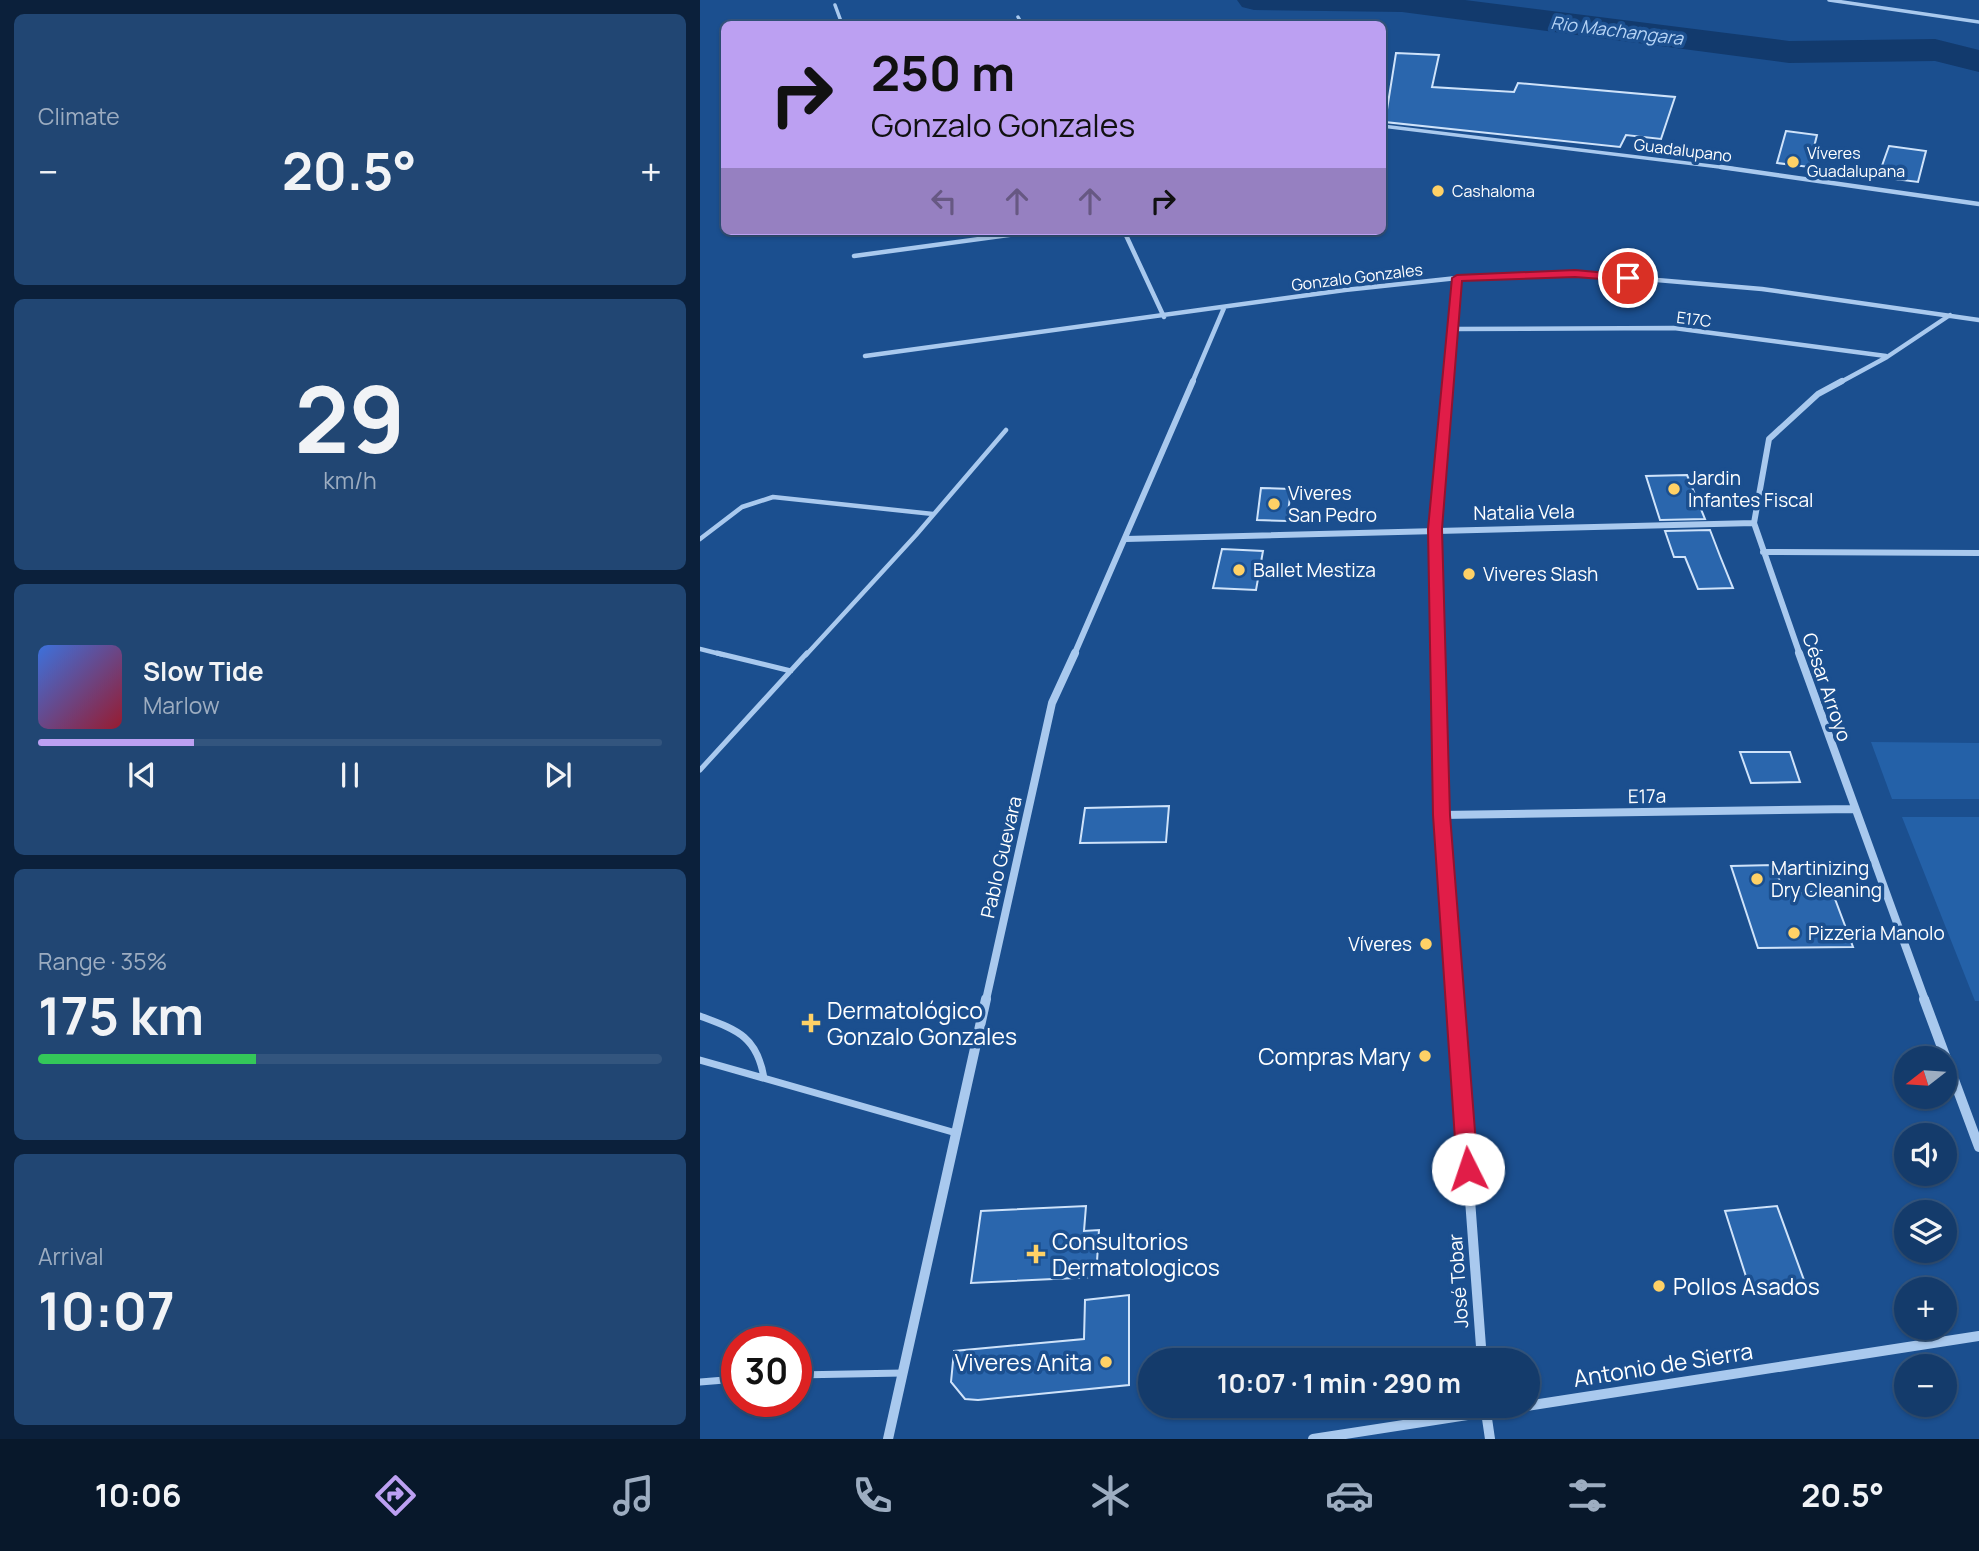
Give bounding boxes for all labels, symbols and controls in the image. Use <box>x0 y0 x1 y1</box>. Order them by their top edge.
water label: Rio Machangara <box>1550 10 1685 50</box>
text: 250 m <box>871 39 1015 106</box>
icon: right <box>756 49 847 140</box>
text: Climate <box>38 100 120 132</box>
text: Gonzalo Gonzales <box>871 103 1135 147</box>
street label: Guadalupano <box>1633 133 1733 167</box>
text: 20.5° <box>282 135 417 206</box>
place label: Víveres Guadalupana <box>1807 142 1905 182</box>
text: − <box>38 145 59 197</box>
text: + <box>640 145 662 197</box>
marker: Víveres Guadalupana <box>1785 154 1801 170</box>
place label: Cashaloma <box>1452 180 1535 202</box>
icon: left <box>925 182 963 220</box>
icon: ahead <box>998 182 1036 220</box>
icon: ahead <box>1071 182 1109 220</box>
icon: right <box>1144 182 1182 220</box>
marker: Cashaloma <box>1430 183 1446 199</box>
pin <box>1598 248 1658 308</box>
street label: Gonzalo Gonzales <box>1290 258 1424 296</box>
icon: arrive <box>1609 259 1647 297</box>
street label: E17C <box>1675 306 1713 332</box>
text: 29 <box>295 356 405 480</box>
text: km/h <box>323 464 377 496</box>
place label: Jardin Infantes Fiscal <box>1688 465 1814 513</box>
place label: Viveres San Pedro <box>1288 480 1377 528</box>
marker: Jardin Infantes Fiscal <box>1666 481 1682 497</box>
marker: Viveres San Pedro <box>1266 496 1282 512</box>
street label: Natalia Vela <box>1473 498 1575 526</box>
place label: Ballet Mestiza <box>1253 557 1376 583</box>
place label: Viveres Slash <box>1483 561 1598 587</box>
marker: Ballet Mestiza <box>1231 562 1247 578</box>
marker: Viveres Slash <box>1461 566 1477 582</box>
street label: César Arroyo <box>1796 629 1858 745</box>
text: Slow Tide <box>143 653 264 689</box>
text: Marlow <box>143 689 220 721</box>
icon: previous <box>123 756 161 794</box>
icon: pause <box>331 756 369 794</box>
icon: next <box>539 756 577 794</box>
street label: E17a <box>1628 783 1666 809</box>
street label: Pablo Guevara <box>974 793 1028 921</box>
place label: Martinizing Dry Cleaning <box>1771 855 1882 903</box>
marker: Martinizing Dry Cleaning <box>1749 871 1765 887</box>
place label: Pizzeria Manolo <box>1808 920 1945 946</box>
marker: Pizzeria Manolo <box>1786 925 1802 941</box>
place label: Víveres <box>1348 931 1412 957</box>
marker: Víveres <box>1418 936 1434 952</box>
text: Range · 35% <box>38 945 167 977</box>
text: 175 km <box>38 980 204 1051</box>
place label: Dermatológico Gonzalo Gonzales <box>827 994 1017 1052</box>
marker: Dermatológico Gonzalo Gonzales <box>801 1013 821 1033</box>
place label: Compras Mary <box>1258 1040 1411 1072</box>
north arrow <box>1894 1046 1956 1110</box>
map controls <box>1894 1046 1957 1417</box>
marker: Compras Mary <box>1417 1048 1433 1064</box>
button: sound <box>1894 1123 1957 1186</box>
position arrow <box>1431 1132 1505 1206</box>
button: layers <box>1894 1200 1957 1263</box>
place label: Consultorios Dermatologicos <box>1052 1225 1220 1283</box>
street label: José Tobar <box>1442 1233 1474 1329</box>
text: Arrival <box>38 1240 104 1272</box>
marker: Consultorios Dermatologicos <box>1026 1244 1046 1264</box>
place label: Pollos Asados <box>1673 1270 1820 1302</box>
text: 10:07 <box>38 1275 175 1346</box>
button: + <box>1894 1277 1957 1340</box>
marker: Pollos Asados <box>1651 1278 1667 1294</box>
speed limit sign: 30 <box>721 1326 812 1417</box>
street label: Antonio de Sierra <box>1571 1334 1755 1394</box>
place label: Viveres Anita <box>955 1346 1092 1378</box>
marker: Viveres Anita <box>1098 1354 1114 1370</box>
button: − <box>1894 1354 1957 1417</box>
text: 10:07 · 1 min · 290 m <box>1217 1365 1461 1401</box>
icon: directions <box>371 1471 420 1520</box>
icon: music <box>609 1471 658 1520</box>
icon: phone <box>848 1471 897 1520</box>
icon: climate <box>1086 1471 1135 1520</box>
icon: car <box>1325 1471 1374 1520</box>
icon: filters <box>1563 1471 1612 1520</box>
text: 10:06 <box>95 1473 182 1517</box>
text: 20.5° <box>1801 1473 1884 1517</box>

